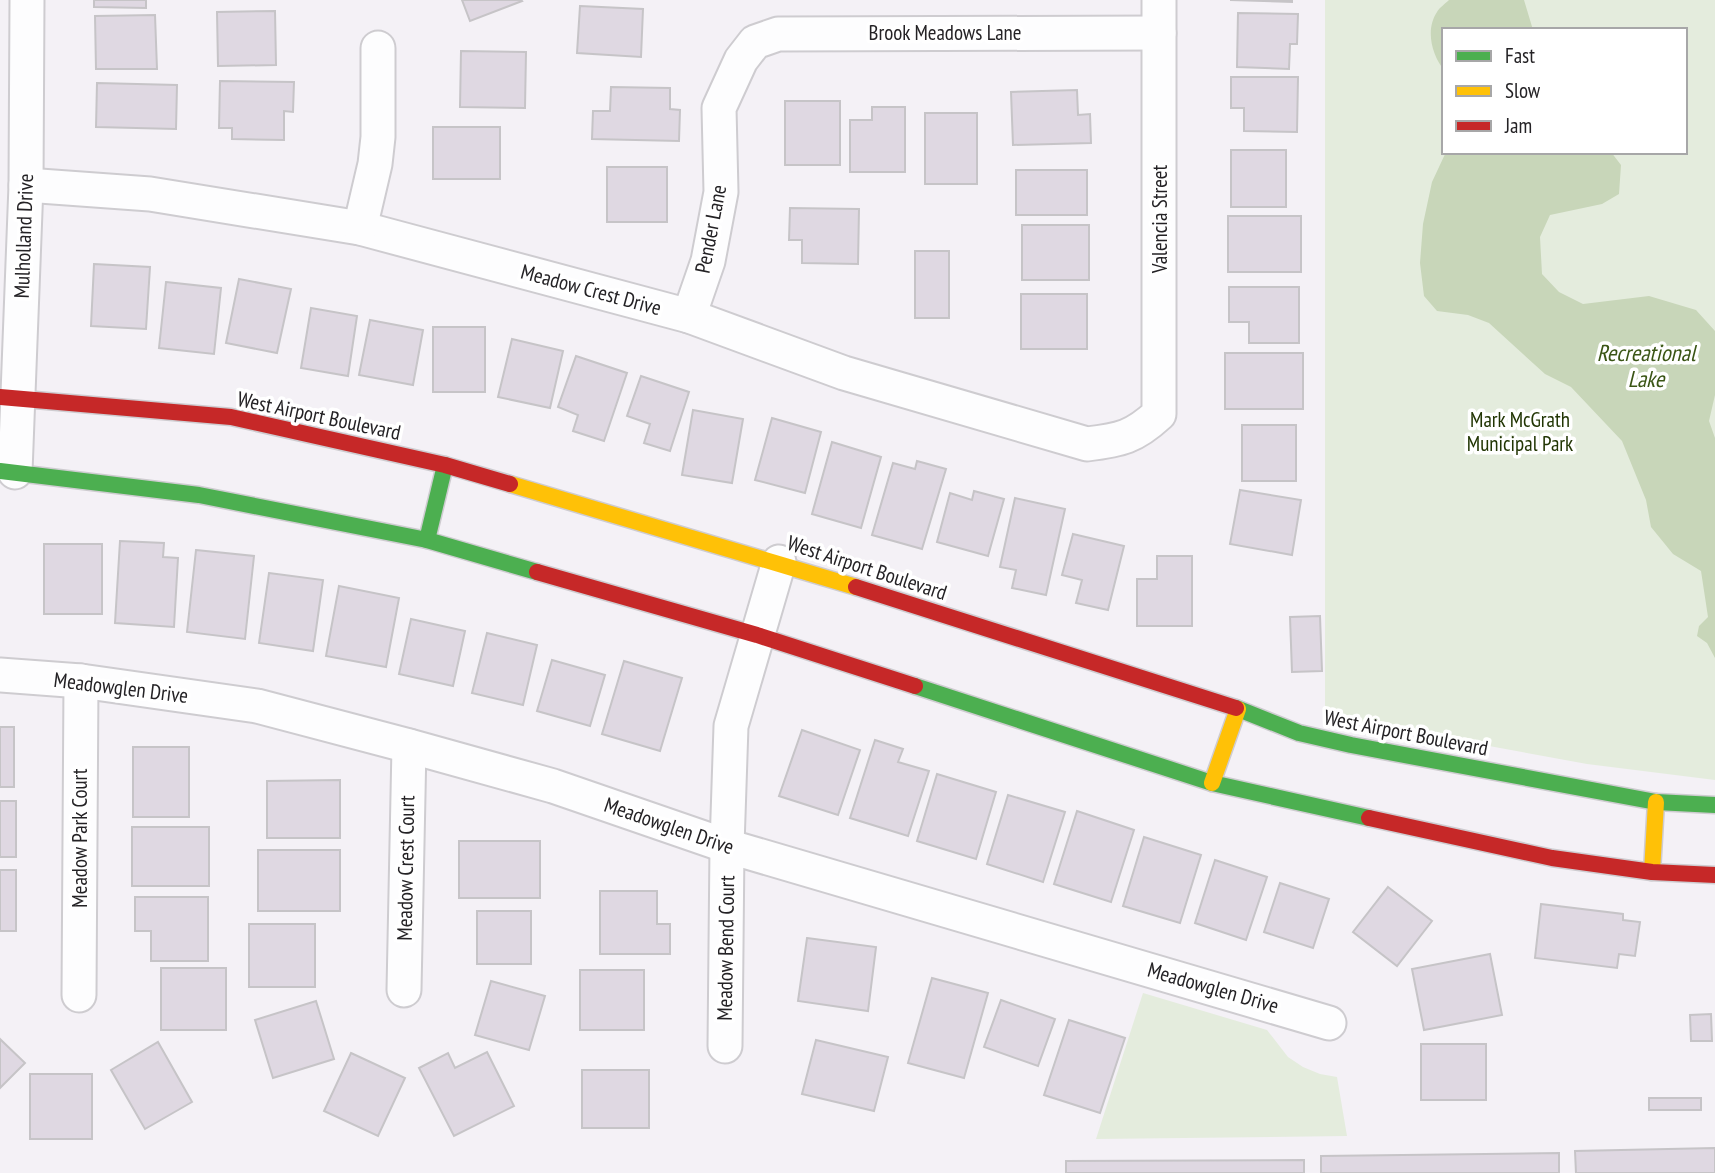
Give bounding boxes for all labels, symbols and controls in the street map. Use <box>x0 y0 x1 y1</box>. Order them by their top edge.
street label: Brook Meadows Lane <box>869 19 1021 46</box>
legend <box>1442 28 1687 154</box>
text: Fast <box>1505 42 1535 69</box>
text: Slow <box>1505 77 1541 104</box>
text: Jam <box>1504 112 1532 139</box>
street label: Valencia Street <box>1146 165 1173 274</box>
street label: Mulholland Drive <box>8 173 39 299</box>
street label: Pender Lane <box>689 182 732 275</box>
street label: Meadow Crest Drive <box>518 258 664 321</box>
water label: Recreational Lake <box>1597 338 1698 393</box>
street label: West Airport Boulevard <box>235 385 403 446</box>
park label: Mark McGrath Municipal Park <box>1467 406 1573 457</box>
street label: West Airport Boulevard <box>784 529 950 606</box>
street label: Meadowglen Drive <box>52 666 190 709</box>
street label: West Airport Boulevard <box>1322 703 1490 762</box>
street label: Meadow Park Court <box>66 768 93 908</box>
street label: Meadowglen Drive <box>601 791 737 860</box>
street label: Meadow Crest Court <box>391 795 420 941</box>
street label: Meadow Bend Court <box>711 875 740 1021</box>
street label: Meadowglen Drive <box>1144 956 1282 1019</box>

